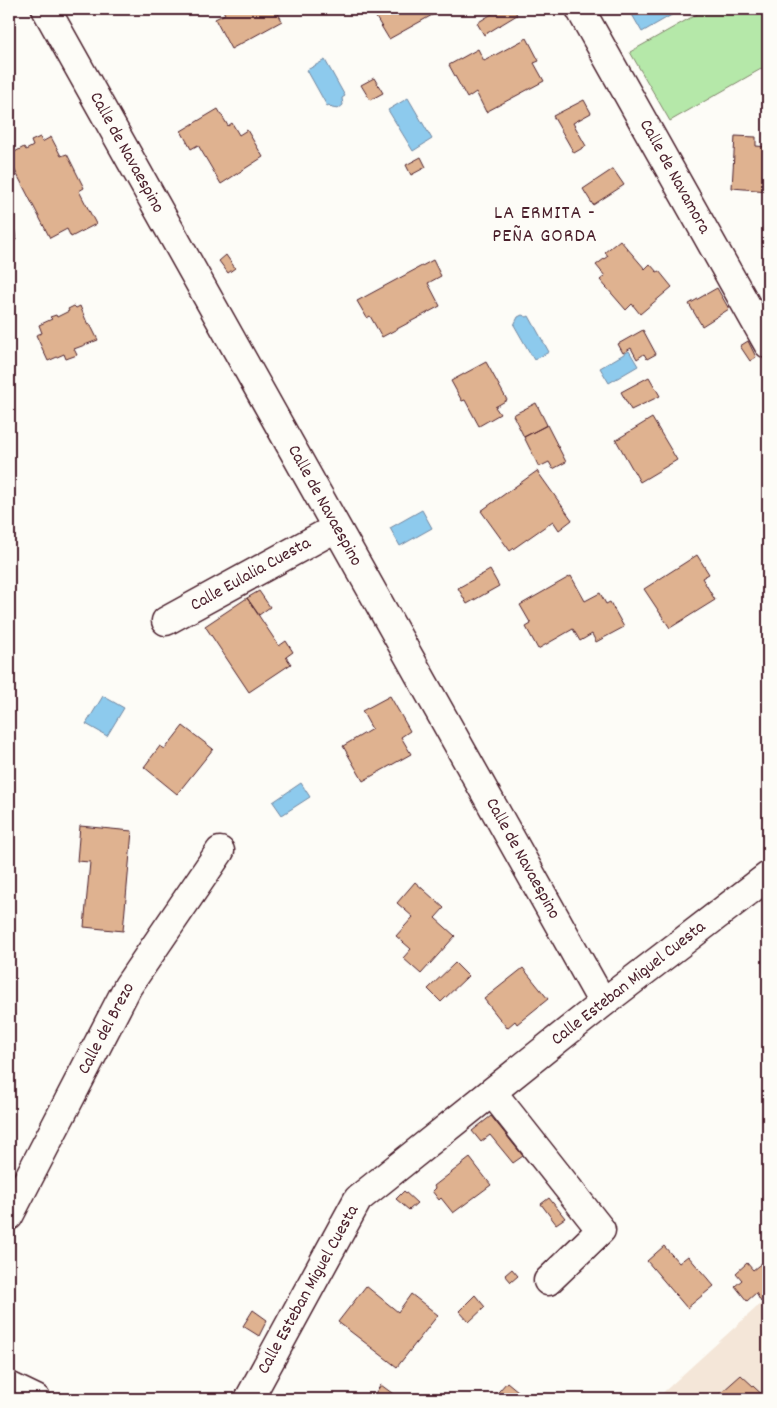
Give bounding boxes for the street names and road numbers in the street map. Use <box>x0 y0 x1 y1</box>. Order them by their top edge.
street label: Calle de Navaespino <box>82 88 170 218</box>
street label: Calle de Navamora <box>632 115 716 239</box>
street label: Calle de Navaespino <box>280 441 368 571</box>
street label: Calle Eulalia Cuesta <box>186 531 316 618</box>
street label: Calle de Navaespino <box>478 794 566 924</box>
street label: Calle Esteban Miguel Cuesta <box>546 915 712 1052</box>
street label: Calle del Brezo <box>72 979 142 1079</box>
street label: Calle Esteban Miguel Cuesta <box>252 1200 366 1379</box>

